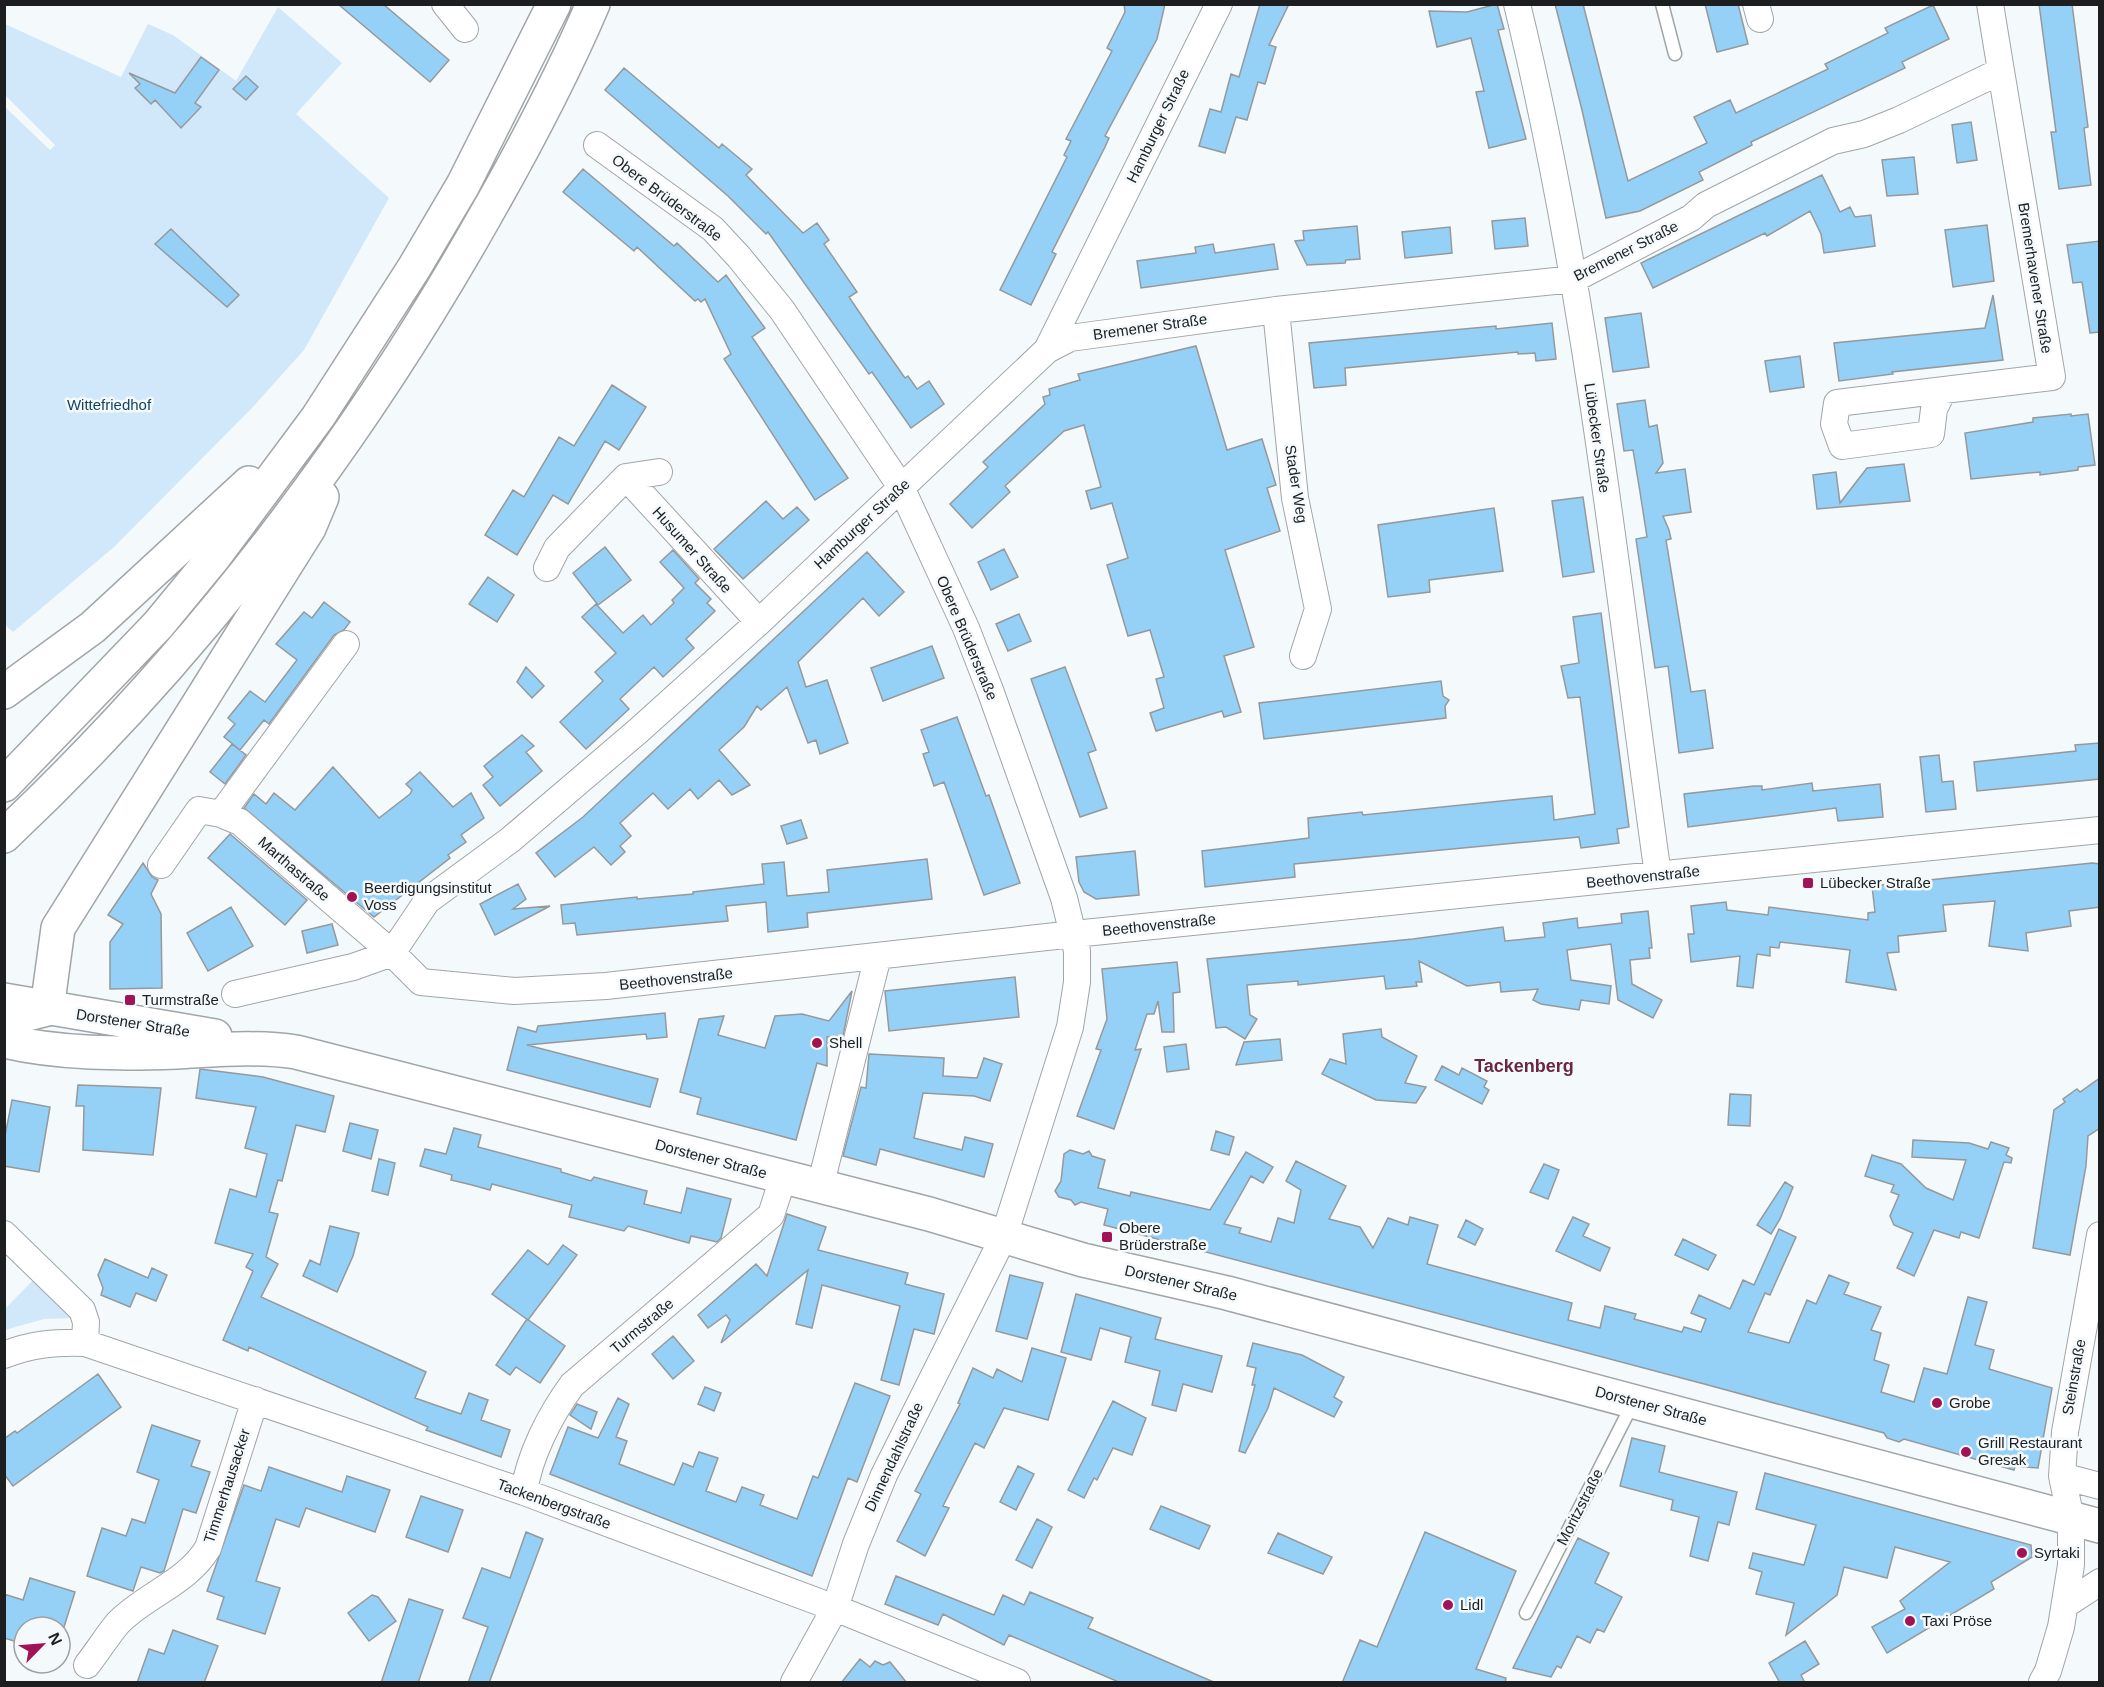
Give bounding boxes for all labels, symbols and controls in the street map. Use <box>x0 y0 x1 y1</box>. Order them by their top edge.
street label: Hamburger Straße <box>1123 66 1192 185</box>
street label: Obere Brüderstraße <box>609 151 726 245</box>
street label: Bremerhavener Straße <box>2015 201 2056 355</box>
street label: Bremener Straße <box>1571 217 1681 284</box>
street label: Bremener Straße <box>1092 310 1208 343</box>
street label: Lübecker Straße <box>1581 382 1614 494</box>
park label: Wittefriedhof <box>67 396 152 413</box>
street label: Stader Weg <box>1282 444 1311 524</box>
street label: Hamburger Straße <box>810 475 913 572</box>
street label: Husumer Straße <box>649 503 736 596</box>
street label: Obere Brüderstraße <box>934 573 1001 703</box>
street label: Marthastraße <box>255 833 334 904</box>
street label: Beethovenstraße <box>1585 862 1701 891</box>
place label: Lübecker Straße <box>1820 874 1931 891</box>
marker: Lübecker Straße <box>1801 876 1815 890</box>
place label: Beerdigungsinstitut Voss <box>364 879 492 913</box>
marker: Beerdigungsinstitut Voss <box>345 890 359 904</box>
street label: Beethovenstraße <box>1101 910 1217 939</box>
street label: Beethovenstraße <box>618 964 734 993</box>
place label: Turmstraße <box>142 991 219 1008</box>
marker: Turmstraße <box>123 993 137 1007</box>
street label: Dorstener Straße <box>75 1005 191 1040</box>
place label: Shell <box>829 1034 862 1051</box>
marker: Shell <box>810 1036 824 1050</box>
district label: Tackenberg <box>1474 1056 1574 1076</box>
street label: Dorstener Straße <box>653 1135 769 1182</box>
place label: Obere Brüderstraße <box>1119 1219 1207 1253</box>
marker: Obere Brüderstraße <box>1100 1230 1114 1244</box>
street label: Dorstener Straße <box>1123 1261 1239 1304</box>
street label: Turmstraße <box>607 1294 677 1357</box>
street label: Steinstraße <box>2058 1338 2089 1416</box>
street label: Dorstener Straße <box>1593 1382 1709 1429</box>
place label: Grobe <box>1949 1394 1991 1411</box>
marker: Grobe <box>1930 1396 1944 1410</box>
street label: Dinnendahlstraße <box>861 1400 926 1514</box>
street label: Timmerhausacker <box>200 1426 253 1545</box>
place label: Grill Restaurant Gresak <box>1978 1434 2083 1468</box>
marker: Grill Restaurant Gresak <box>1959 1445 1973 1459</box>
street label: Moritzstraße <box>1553 1466 1606 1548</box>
street label: Tackenbergstraße <box>495 1475 613 1532</box>
place label: Syrtaki <box>2034 1544 2080 1561</box>
marker: Syrtaki <box>2015 1546 2029 1560</box>
place label: Lidl <box>1460 1596 1483 1613</box>
marker: Lidl <box>1441 1598 1455 1612</box>
place label: Taxi Pröse <box>1922 1612 1992 1629</box>
marker: Taxi Pröse <box>1903 1614 1917 1628</box>
north arrow <box>12 1615 72 1675</box>
text: N <box>45 1630 65 1648</box>

